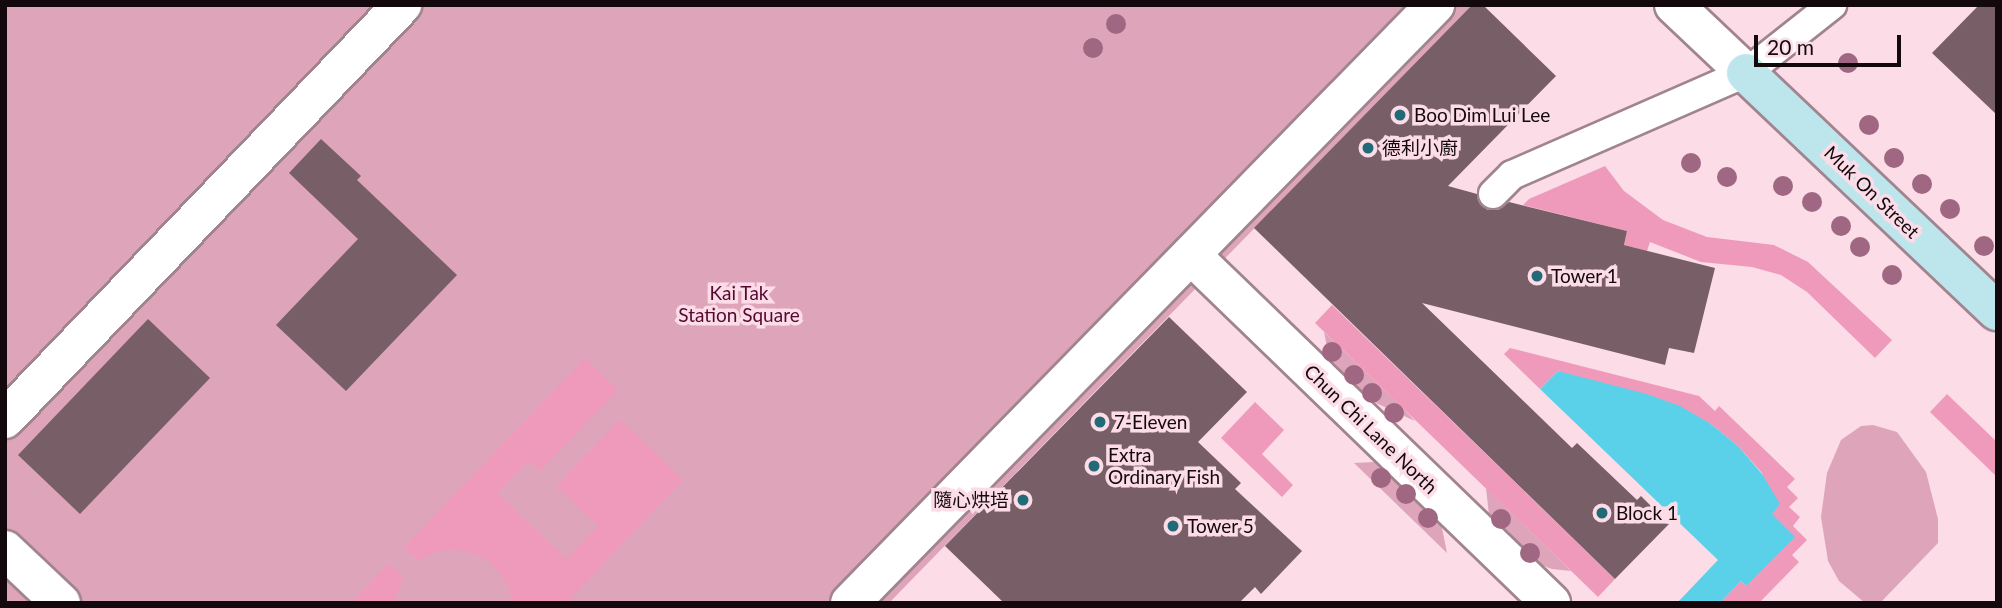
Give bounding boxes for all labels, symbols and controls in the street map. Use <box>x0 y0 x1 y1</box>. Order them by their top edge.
scale bar <box>1757 21 1904 65</box>
text: 20 m <box>1767 34 1814 59</box>
place label: Boo Dim Lui Lee <box>1414 104 1550 126</box>
marker: Boo Dim Lui Lee <box>1392 107 1408 123</box>
place label: 德利小廚 <box>1382 137 1458 159</box>
marker: 德利小廚 <box>1360 140 1376 156</box>
street label: Muk On Street <box>1820 141 1924 243</box>
place label: Tower 1 <box>1551 265 1618 287</box>
marker: Tower 1 <box>1529 268 1545 284</box>
park label: Kai Tak Station Square <box>678 282 800 326</box>
street label: Chun Chi Lane North <box>1300 360 1442 498</box>
place label: 7-Eleven <box>1114 411 1187 433</box>
marker: 7-Eleven <box>1092 414 1108 430</box>
place label: Extra Ordinary Fish <box>1108 444 1220 488</box>
marker: Extra Ordinary Fish <box>1086 458 1102 474</box>
place label: 隨心烘培 <box>933 489 1009 511</box>
marker: 隨心烘培 <box>1015 492 1031 508</box>
place label: Block 1 <box>1616 502 1678 524</box>
marker: Block 1 <box>1594 505 1610 521</box>
place label: Tower 5 <box>1187 515 1254 537</box>
marker: Tower 5 <box>1165 518 1181 534</box>

